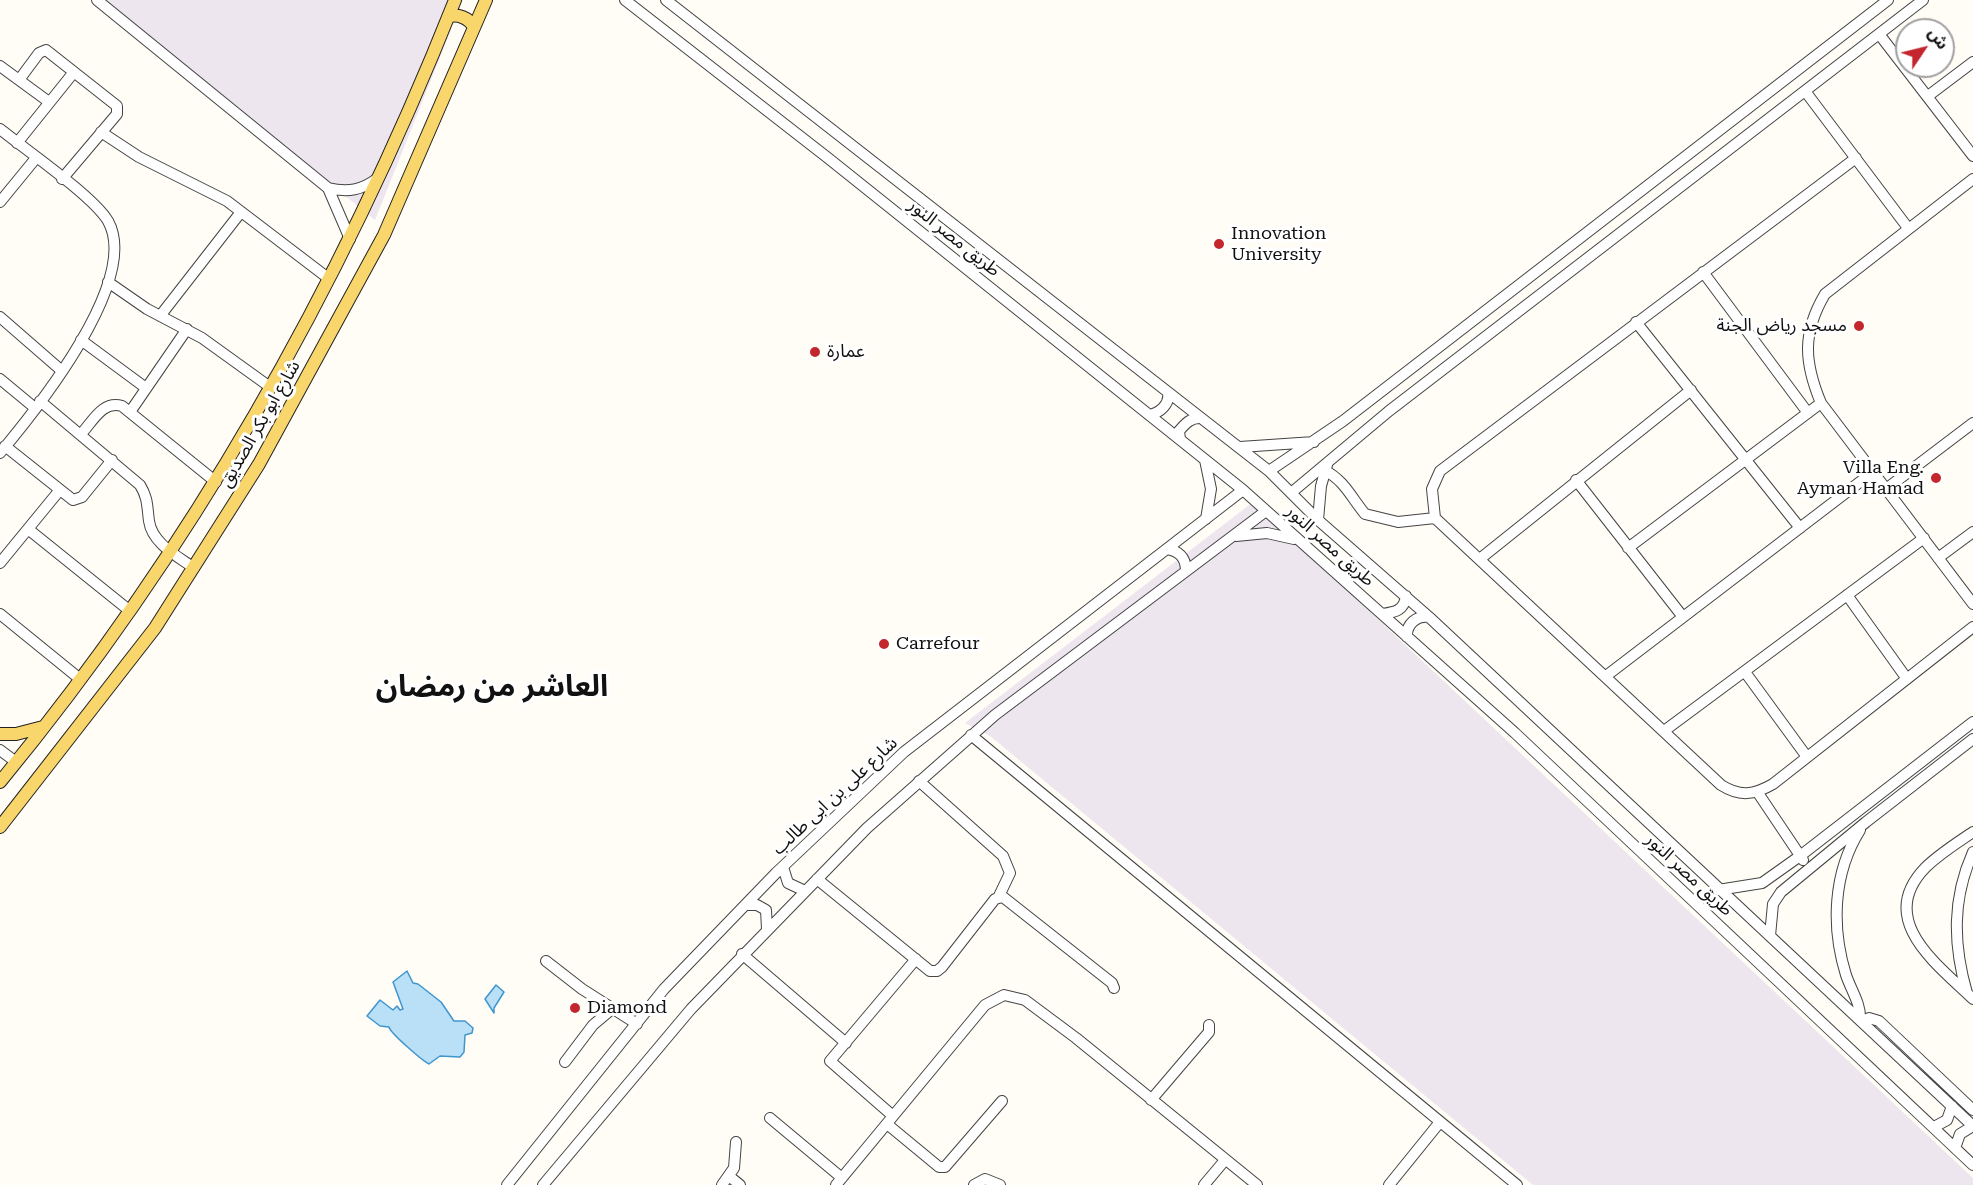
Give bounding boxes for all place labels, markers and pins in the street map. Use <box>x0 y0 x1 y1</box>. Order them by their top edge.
place label: Innovation University <box>1231 223 1326 266</box>
marker: Innovation University <box>1212 237 1226 251</box>
place label: مسجد رياض الجنة <box>1717 315 1847 337</box>
marker: مسجد رياض الجنة <box>1852 319 1866 333</box>
place label: عمارة <box>827 341 865 363</box>
marker: عمارة <box>808 345 822 359</box>
place label: Villa Eng. Ayman Hamad <box>1797 457 1924 500</box>
marker: Villa Eng. Ayman Hamad <box>1929 471 1943 485</box>
place label: Carrefour <box>896 633 980 655</box>
marker: Carrefour <box>877 637 891 651</box>
place label: Diamond <box>587 997 667 1019</box>
marker: Diamond <box>568 1001 582 1015</box>

